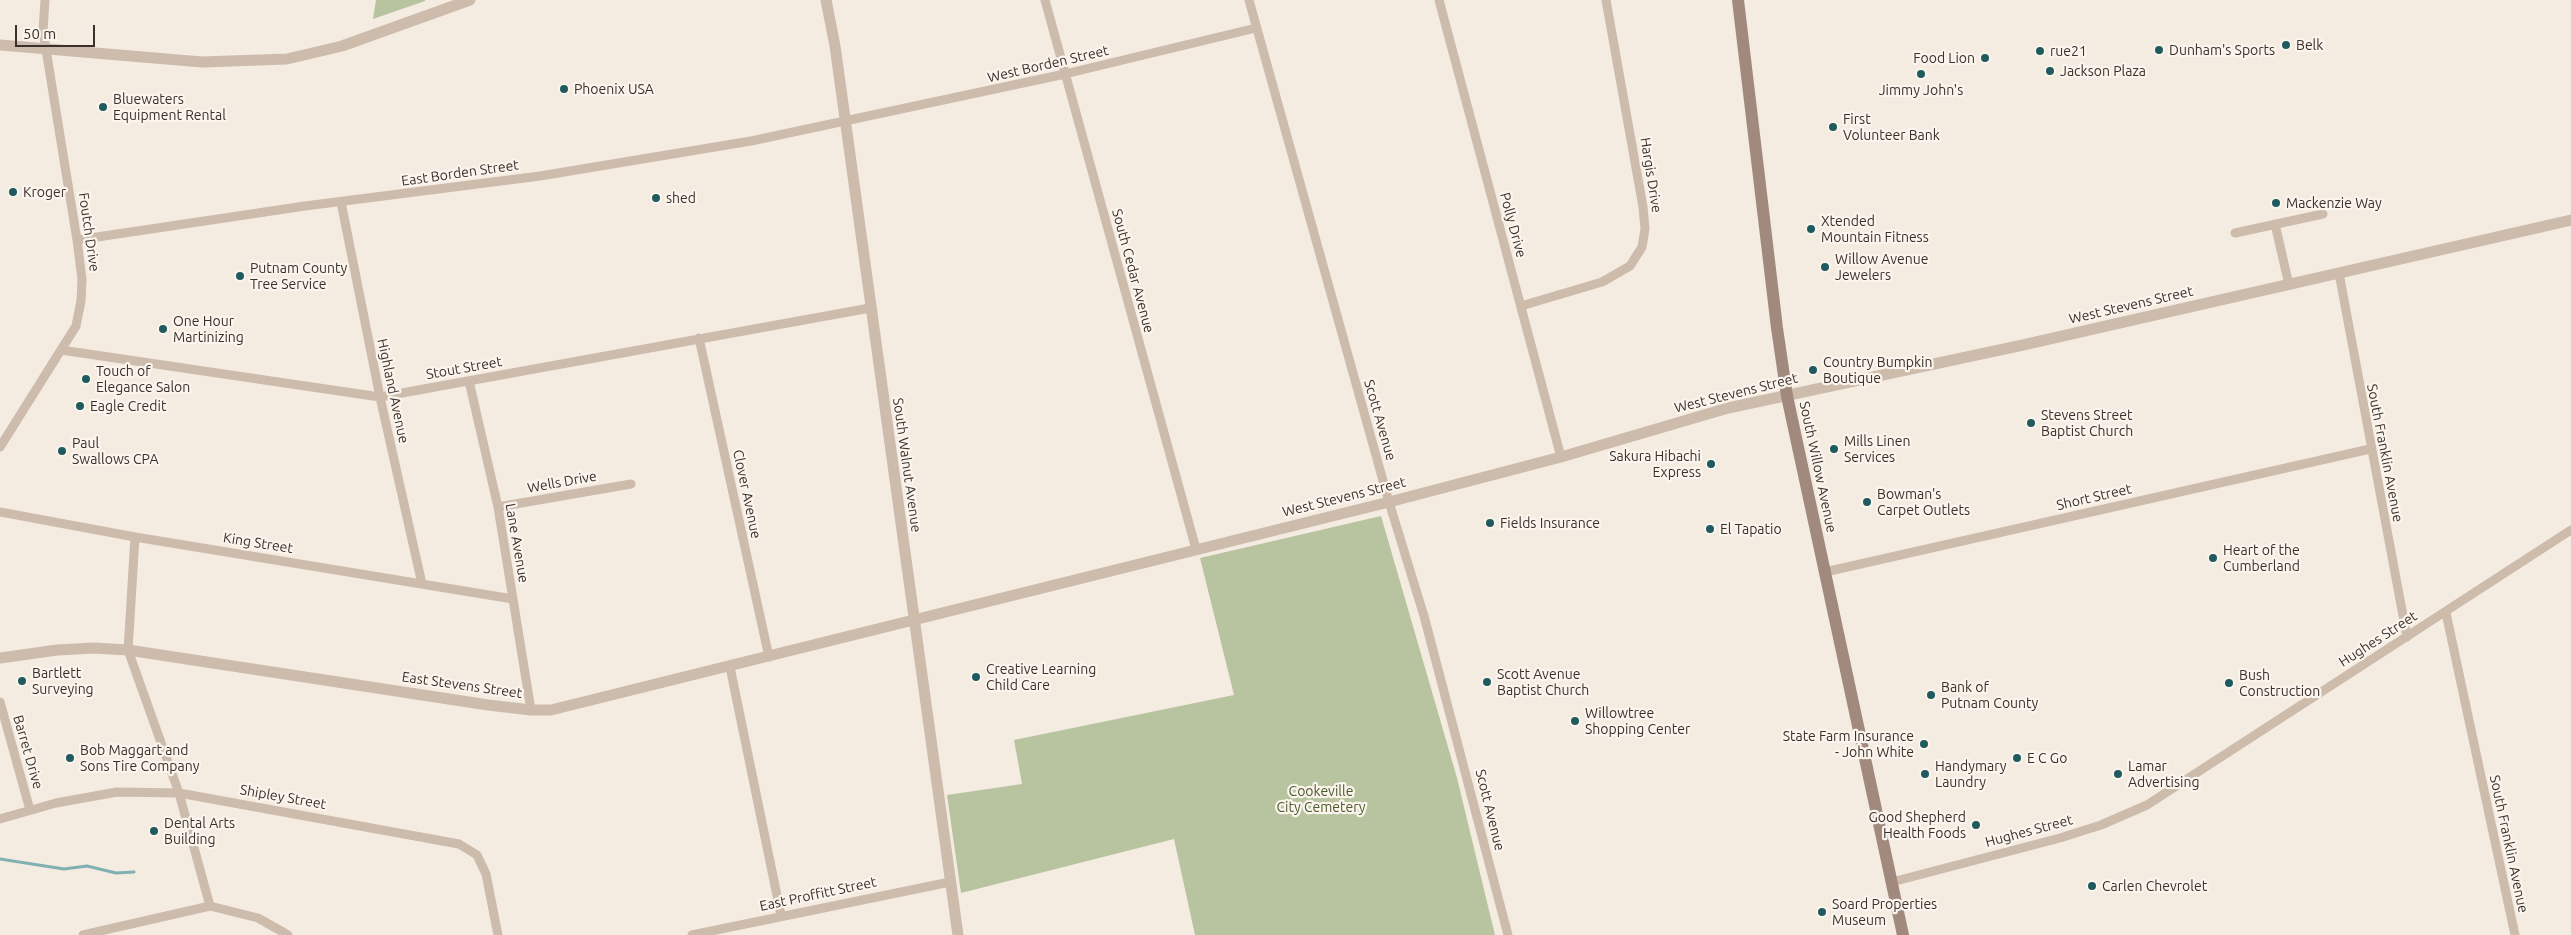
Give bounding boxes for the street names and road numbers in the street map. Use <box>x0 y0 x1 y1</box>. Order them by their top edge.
street label: West Borden Street <box>986 42 1110 86</box>
street label: Hargis Drive <box>1637 136 1665 214</box>
street label: East Borden Street <box>400 156 520 190</box>
street label: Foutch Drive <box>75 191 103 273</box>
street label: Polly Drive <box>1496 191 1530 259</box>
street label: South Cedar Avenue <box>1108 207 1158 335</box>
street label: West Stevens Street <box>2067 283 2195 327</box>
street label: Highland Avenue <box>374 337 412 445</box>
street label: Stout Street <box>425 353 503 383</box>
street label: West Stevens Street <box>1673 370 1799 416</box>
street label: Scott Avenue <box>1360 378 1400 462</box>
street label: South Franklin Avenue <box>2363 383 2407 523</box>
street label: South Walnut Avenue <box>889 397 925 533</box>
street label: South Willow Avenue <box>1796 400 1840 534</box>
street label: Clover Avenue <box>729 448 765 540</box>
street label: Wells Drive <box>526 468 598 496</box>
street label: West Stevens Street <box>1281 474 1407 520</box>
street label: Short Street <box>2055 480 2133 514</box>
street label: Lane Avenue <box>502 502 532 584</box>
street label: King Street <box>222 529 294 557</box>
street label: Hughes Street <box>2336 607 2420 671</box>
street label: East Stevens Street <box>401 668 523 702</box>
street label: Barret Drive <box>9 713 47 791</box>
street label: Scott Avenue <box>1472 768 1508 852</box>
street label: South Franklin Avenue <box>2486 774 2532 914</box>
street label: Shipley Street <box>239 781 327 813</box>
street label: Hughes Street <box>1983 811 2075 851</box>
street label: East Proffitt Street <box>758 873 878 915</box>

